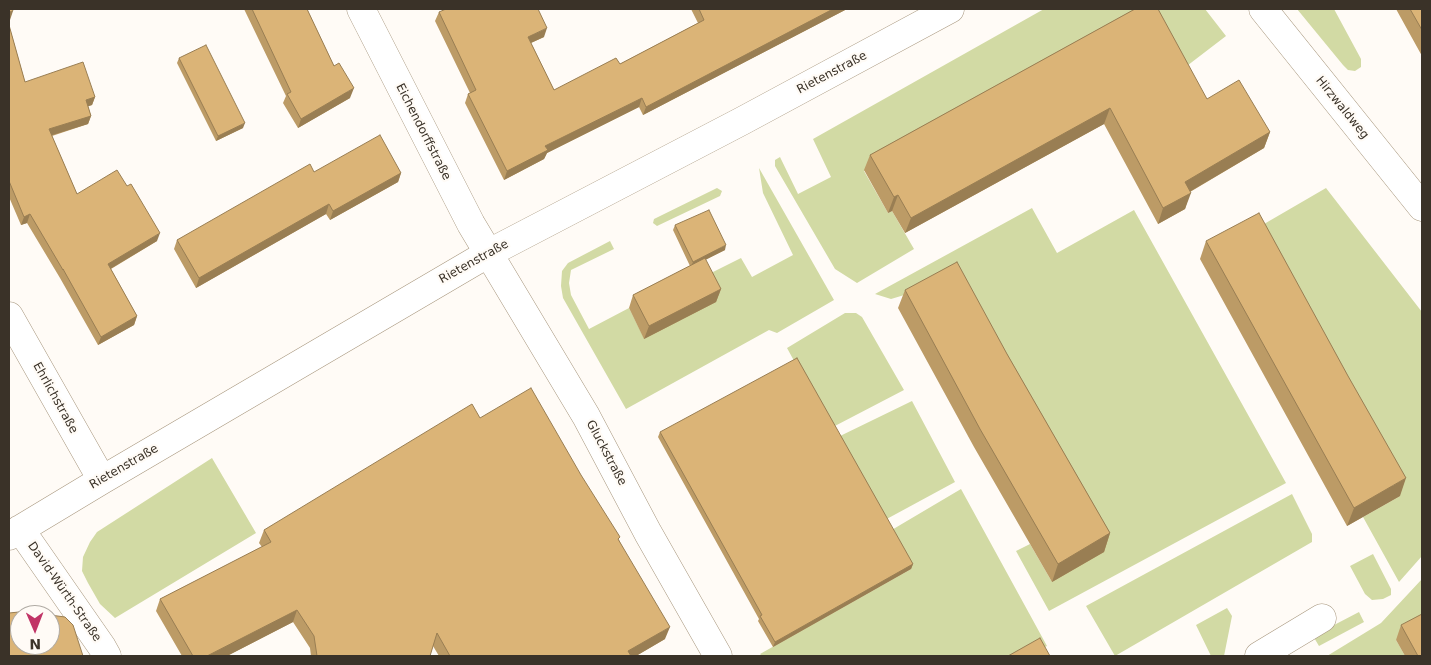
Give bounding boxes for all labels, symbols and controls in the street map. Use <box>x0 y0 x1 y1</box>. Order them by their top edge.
street label: Rietenstraße <box>795 49 869 97</box>
street label: Hirzwaldweg <box>1312 74 1372 142</box>
street label: Eichendorffstraße <box>392 81 454 183</box>
street label: Rietenstraße <box>437 237 511 287</box>
street label: Ehrlichstraße <box>30 360 80 436</box>
street label: Gluckstraße <box>583 418 629 488</box>
street label: Rietenstraße <box>87 442 161 492</box>
street label: David-Würth-Straße <box>24 539 104 645</box>
north arrow <box>10 605 60 655</box>
text: N <box>29 636 41 652</box>

